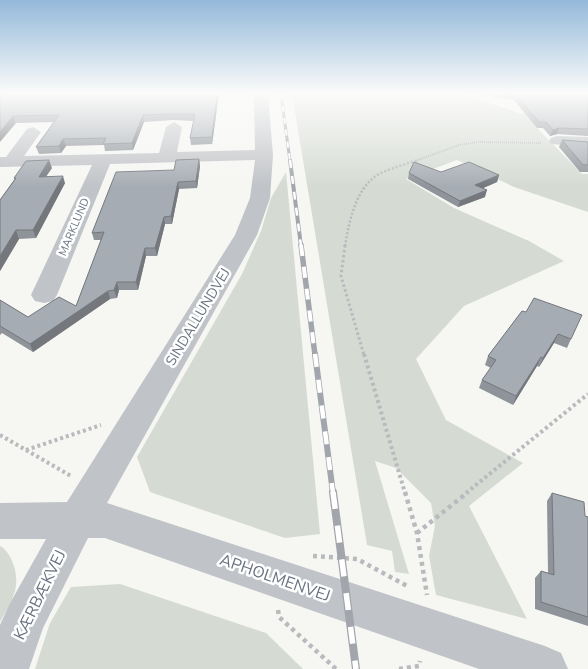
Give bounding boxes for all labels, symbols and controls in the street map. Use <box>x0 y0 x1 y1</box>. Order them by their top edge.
street label: MARKLUND <box>55 196 93 258</box>
street label: SINDALLUNDVEJ <box>161 265 235 369</box>
street label: KÆRBÆKVEJ <box>9 546 71 644</box>
street label: APHOLMENVEJ <box>217 549 333 607</box>

